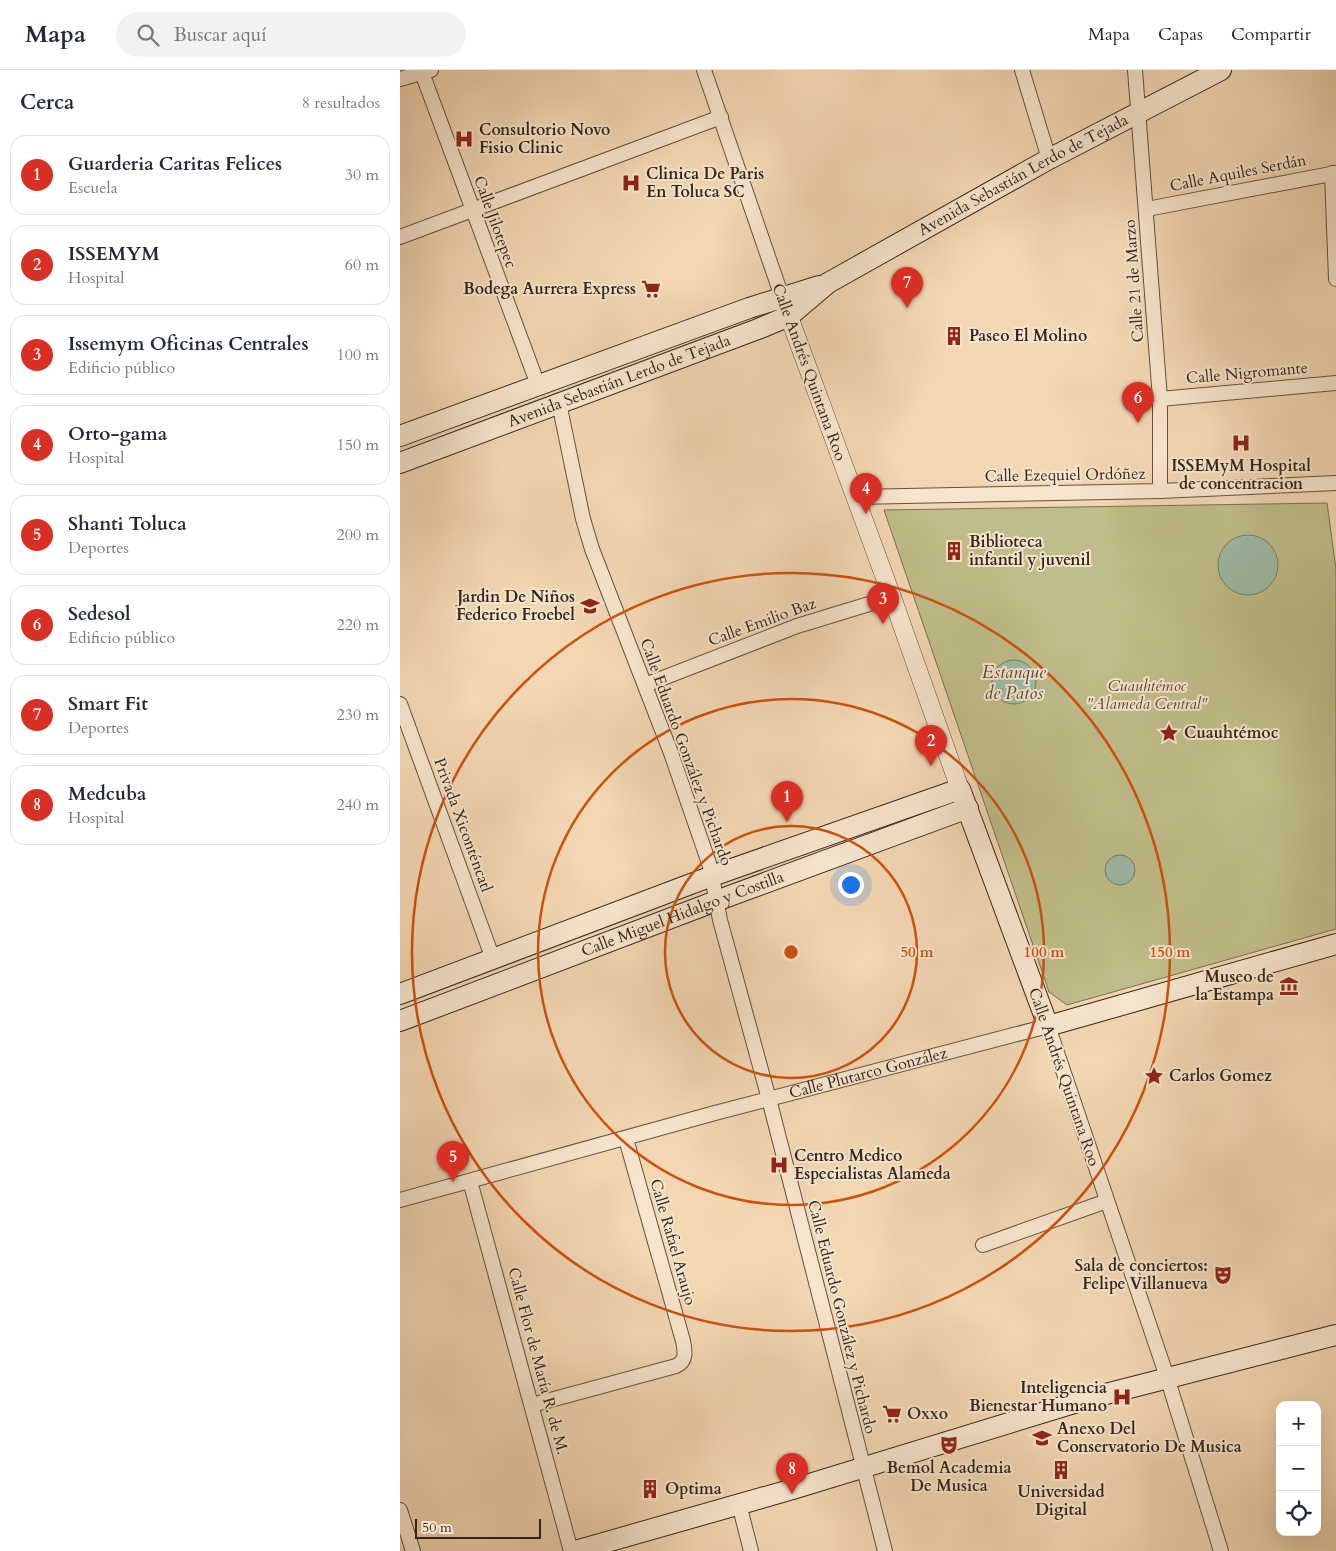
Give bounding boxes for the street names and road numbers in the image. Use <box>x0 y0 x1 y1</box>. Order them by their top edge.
street label: Avenida Sebastián Lerdo de Tejada <box>914 109 1132 241</box>
street label: Calle Aquiles Serdán <box>1168 149 1308 197</box>
street label: Calle Jilotepec <box>468 173 522 271</box>
street label: Calle 21 de Marzo <box>1119 218 1149 343</box>
street label: Calle Andrés Quintana Roo <box>767 280 852 464</box>
street label: Avenida Sebastián Lerdo de Tejada <box>505 329 734 433</box>
street label: Calle Nigromante <box>1185 357 1309 389</box>
street label: Calle Ezequiel Ordóñez <box>984 463 1146 487</box>
street label: Calle Emilio Baz <box>705 592 819 652</box>
street label: Calle Eduardo González y Pichardo <box>635 635 738 869</box>
street label: Privada Xiconténcatl <box>428 755 498 895</box>
street label: Calle Miguel Hidalgo y Costilla <box>578 866 787 962</box>
street label: Calle Andrés Quintana Roo <box>1023 985 1105 1170</box>
street label: Calle Plutarco González <box>787 1042 949 1104</box>
street label: Calle Rafael Araujo <box>644 1176 702 1308</box>
street label: Calle Eduardo González y Pichardo <box>802 1198 882 1437</box>
street label: Calle Flor de María R. de M. <box>502 1265 574 1457</box>

